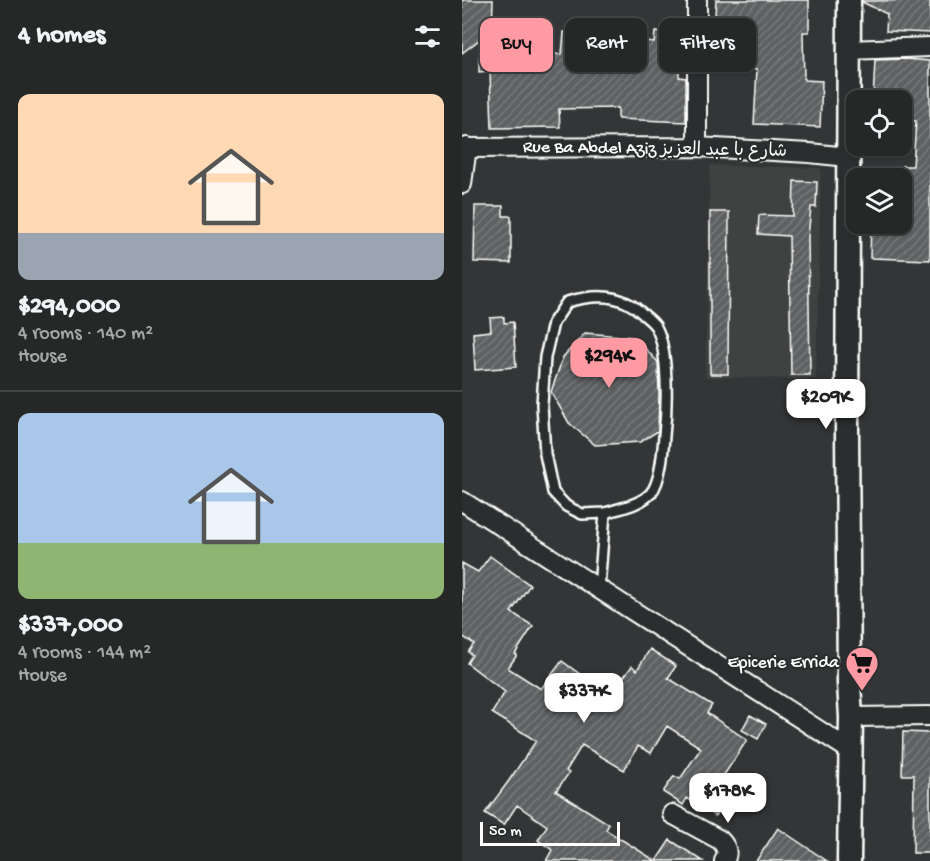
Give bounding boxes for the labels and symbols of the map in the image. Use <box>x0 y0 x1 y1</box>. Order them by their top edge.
street label: Rue Ba Abdel Aziz شارع با عبد العزيز <box>523 137 787 163</box>
pin: $294K <box>567 338 651 389</box>
pin: $209K <box>784 379 868 430</box>
supermarket icon: Epicerie Errida <box>844 645 880 692</box>
place label: Epicerie Errida <box>727 653 840 674</box>
pin: $337K <box>542 673 626 724</box>
pin: $178K <box>686 773 770 824</box>
scale bar <box>480 819 620 846</box>

